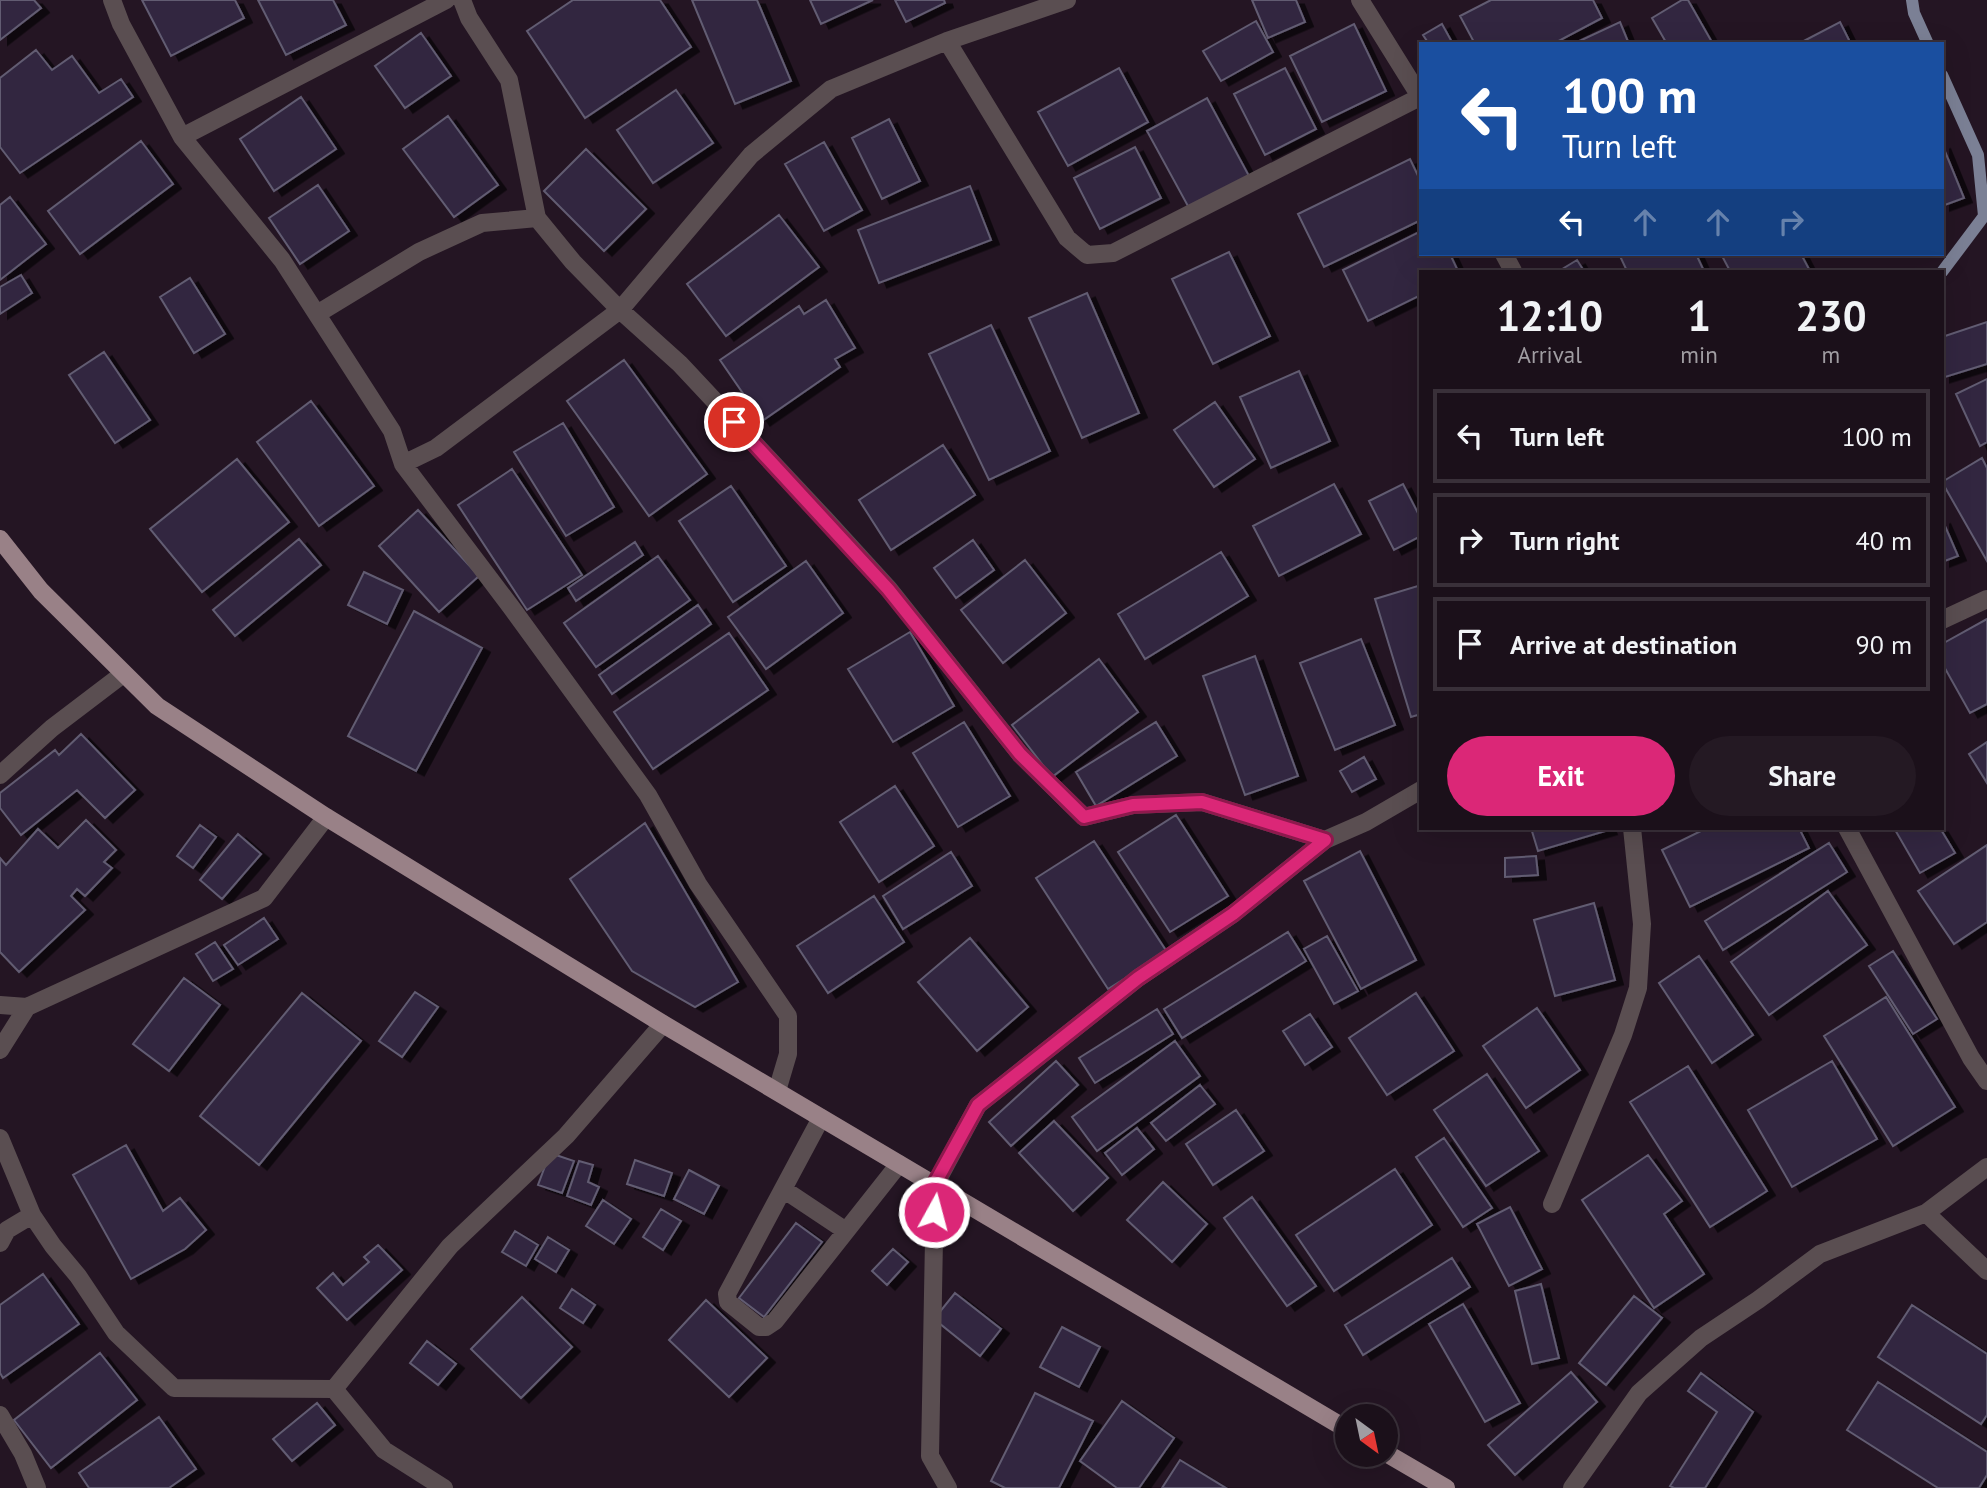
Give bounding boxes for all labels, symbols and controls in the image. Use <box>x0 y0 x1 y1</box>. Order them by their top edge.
text: 100 m <box>1562 63 1697 127</box>
icon: left <box>1447 70 1538 161</box>
text: Turn left <box>1562 125 1677 167</box>
icon: left <box>1553 203 1591 241</box>
icon: ahead <box>1626 203 1664 241</box>
icon: ahead <box>1699 203 1737 241</box>
icon: right <box>1772 203 1810 241</box>
text: 12:10 <box>1496 288 1603 343</box>
text: 1 <box>1687 288 1711 343</box>
text: 230 <box>1795 288 1867 343</box>
text: Arrival <box>1517 340 1582 369</box>
text: min <box>1680 340 1718 369</box>
text: m <box>1822 340 1840 369</box>
pin <box>704 392 764 452</box>
icon: arrive <box>715 403 753 441</box>
icon: left <box>1451 417 1489 455</box>
text: Turn left <box>1510 420 1604 453</box>
text: 100 m <box>1841 420 1912 453</box>
icon: right <box>1451 521 1489 559</box>
text: Turn right <box>1510 524 1619 557</box>
text: 40 m <box>1856 524 1912 557</box>
icon: arrive <box>1451 625 1489 663</box>
text: Arrive at destination <box>1510 628 1737 661</box>
text: 90 m <box>1856 628 1912 661</box>
button: Exit <box>1447 736 1675 816</box>
button: Share <box>1689 736 1916 816</box>
position arrow <box>897 1175 971 1249</box>
north arrow <box>1335 1404 1398 1466</box>
map controls <box>1335 1404 1398 1467</box>

